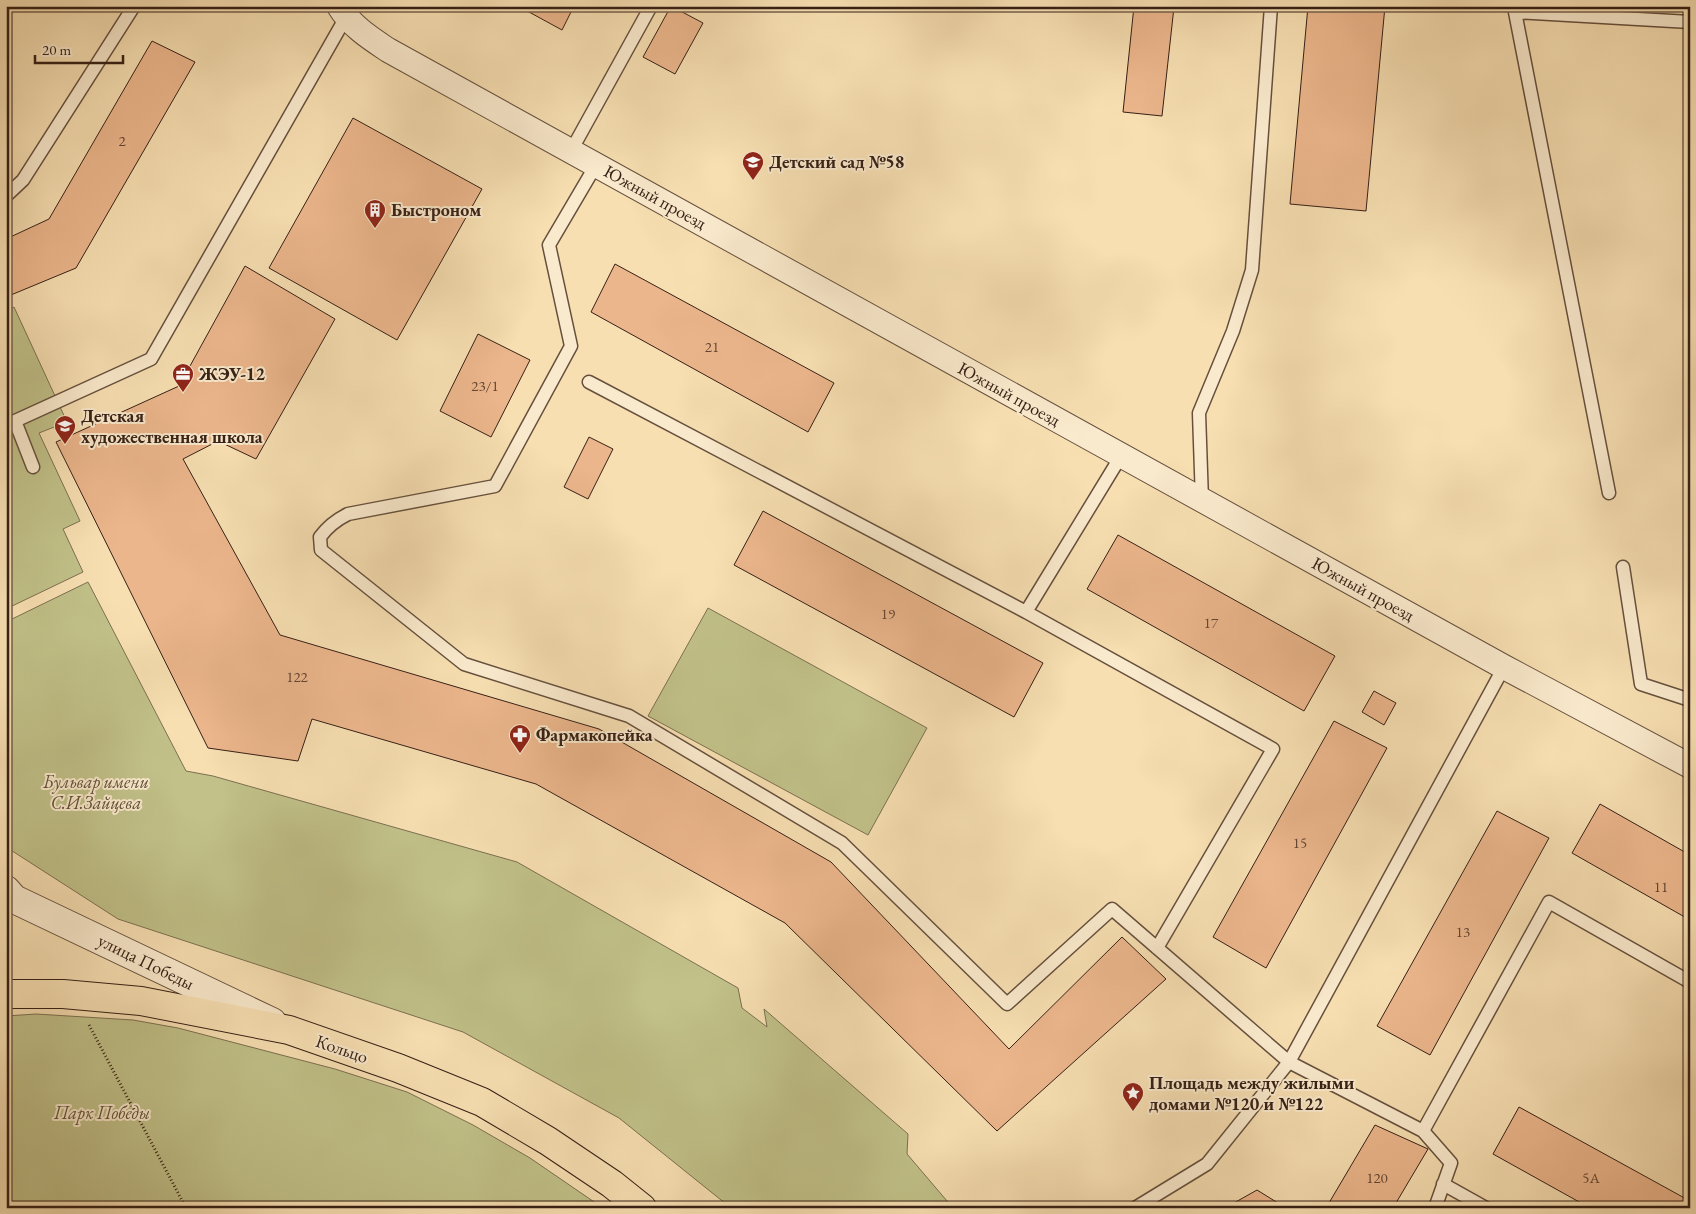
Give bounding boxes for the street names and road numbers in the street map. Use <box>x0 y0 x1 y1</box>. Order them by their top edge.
street label: Южный проезд <box>600 159 711 234</box>
street label: Южный проезд <box>954 356 1065 431</box>
street label: Южный проезд <box>1308 551 1419 626</box>
street label: улица Победы <box>94 928 198 995</box>
street label: Кольцо <box>313 1029 371 1068</box>

